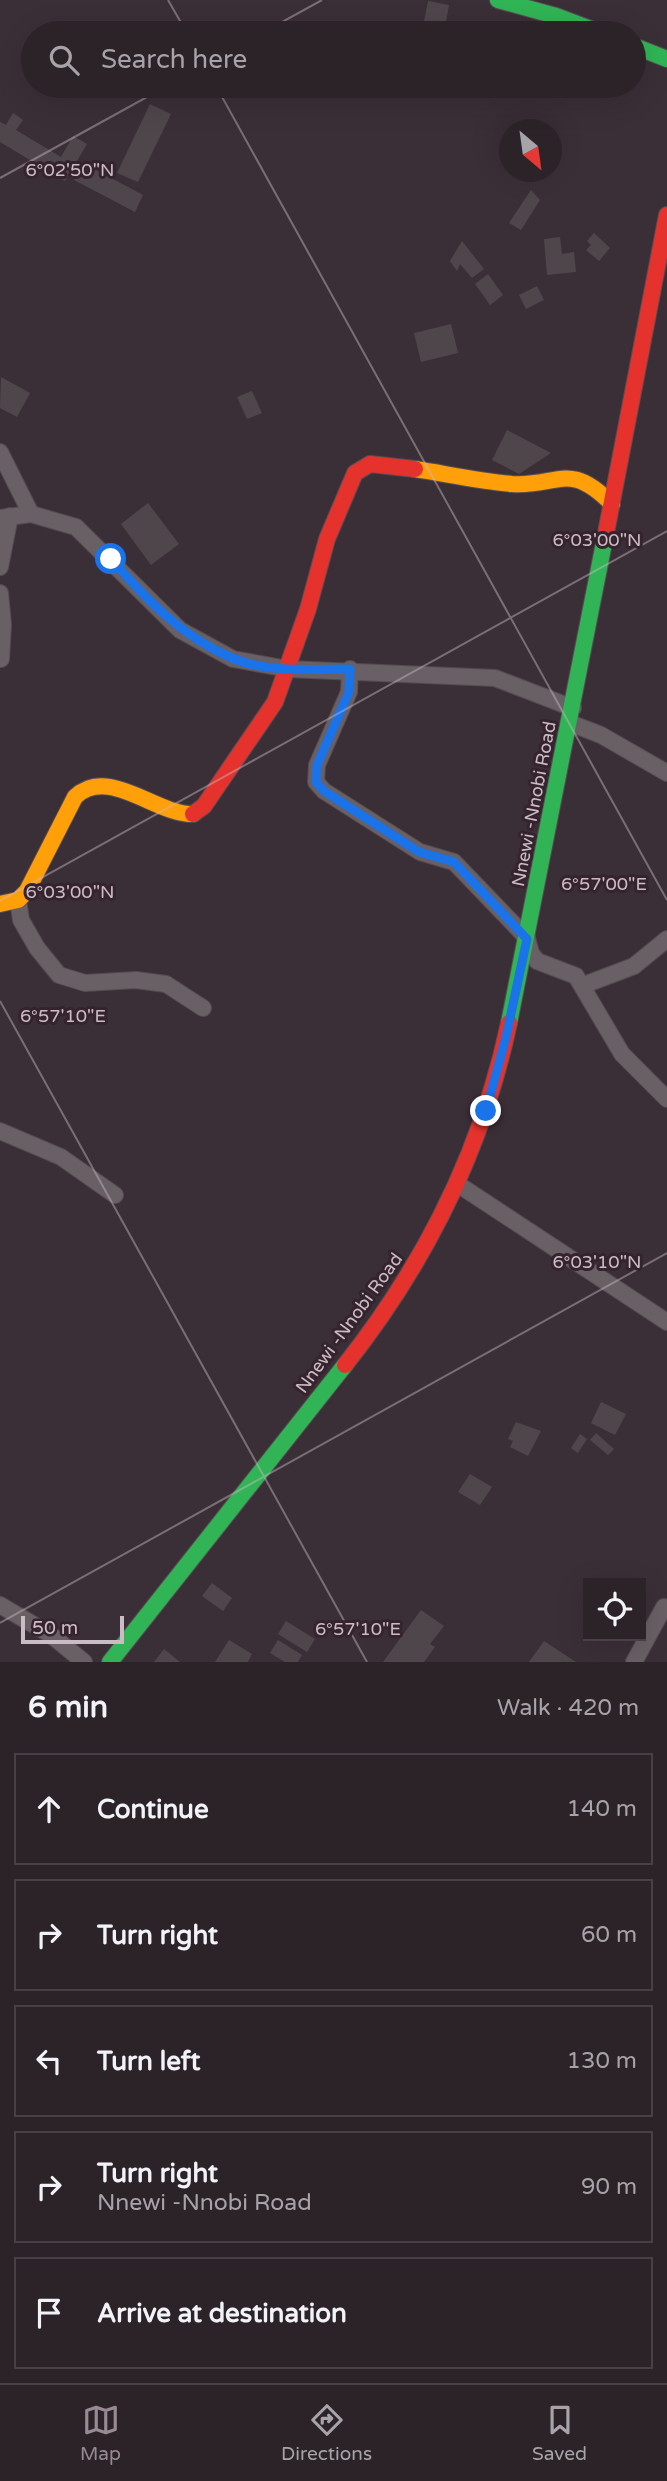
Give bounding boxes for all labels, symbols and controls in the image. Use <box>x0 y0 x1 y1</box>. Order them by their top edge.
search box <box>21 21 646 98</box>
icon: search <box>45 41 83 79</box>
text: Search here <box>101 44 247 75</box>
north arrow <box>499 119 562 182</box>
text: 6°02'50"N <box>26 159 115 181</box>
text: 6°03'00"N <box>553 529 642 551</box>
route start <box>95 543 126 574</box>
street label: Nnewi -Nnobi Road <box>507 719 561 889</box>
text: 6°57'00"E <box>561 873 647 895</box>
text: 6°03'00"N <box>26 881 115 903</box>
text: 6°57'10"E <box>20 1005 106 1027</box>
route end <box>470 1095 501 1126</box>
street label: Nnewi -Nnobi Road <box>291 1249 407 1397</box>
text: 6°03'10"N <box>553 1251 642 1273</box>
map controls <box>583 1578 646 1641</box>
button: locate <box>583 1578 646 1641</box>
scale bar <box>21 1613 124 1645</box>
text: 50 m <box>32 1617 78 1639</box>
text: 6°57'10"E <box>315 1618 401 1640</box>
text: 6 min <box>28 1689 108 1726</box>
text: Walk · 420 m <box>497 1694 639 1722</box>
icon: ahead <box>30 1790 68 1828</box>
text: Continue <box>97 1794 209 1825</box>
text: 140 m <box>567 1795 637 1823</box>
icon: right <box>30 1916 68 1954</box>
text: Turn right <box>97 1920 218 1951</box>
text: 60 m <box>581 1921 637 1949</box>
icon: left <box>30 2042 68 2080</box>
text: Turn left <box>97 2046 200 2077</box>
text: 130 m <box>567 2047 637 2075</box>
text: Turn right <box>97 2158 218 2189</box>
icon: right <box>30 2168 68 2206</box>
text: 90 m <box>581 2173 637 2201</box>
text: Nnewi -Nnobi Road <box>97 2189 312 2217</box>
icon: arrive <box>30 2294 68 2332</box>
text: Arrive at destination <box>97 2298 347 2329</box>
tab: Map <box>80 2401 121 2465</box>
tab: Directions <box>281 2401 372 2465</box>
tab: Saved <box>532 2401 587 2465</box>

